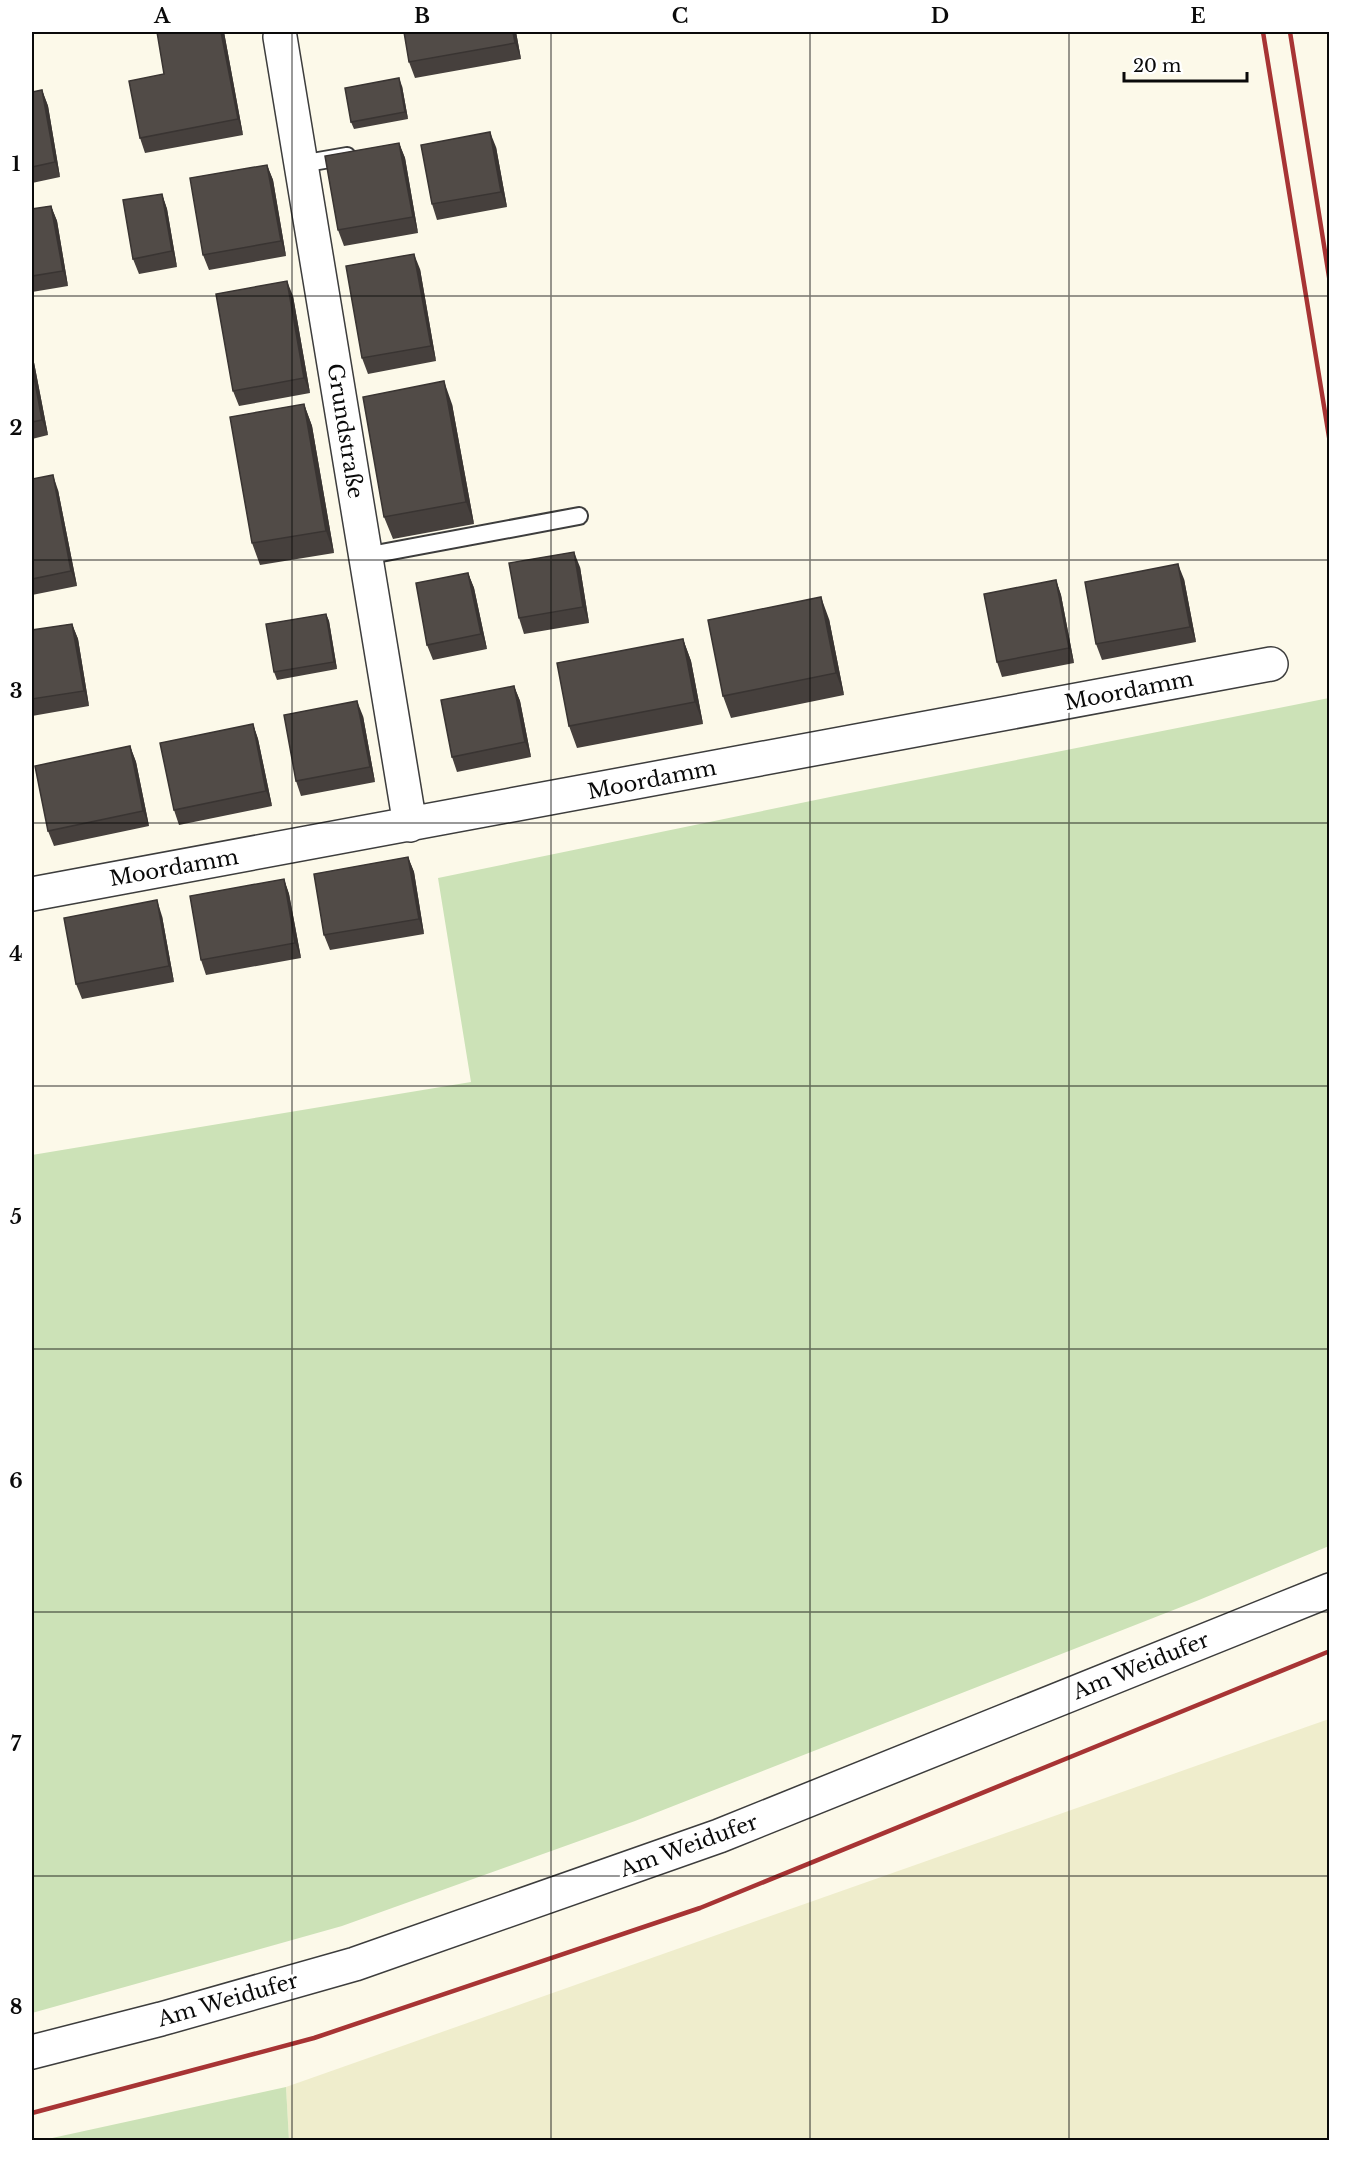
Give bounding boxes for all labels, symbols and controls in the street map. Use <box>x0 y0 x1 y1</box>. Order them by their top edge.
text: A <box>153 4 171 28</box>
text: B <box>414 4 430 28</box>
text: C <box>672 4 688 28</box>
text: D <box>931 4 949 28</box>
text: E <box>1190 4 1206 28</box>
scale bar <box>1124 45 1247 83</box>
text: 20 m <box>1133 55 1181 77</box>
text: 1 <box>12 152 21 176</box>
street label: Grundstraße <box>321 362 369 500</box>
text: 2 <box>9 416 23 440</box>
street label: Moordamm <box>1062 666 1196 716</box>
text: 3 <box>10 679 22 703</box>
street label: Moordamm <box>585 755 719 805</box>
street label: Moordamm <box>107 844 241 892</box>
text: 4 <box>9 942 23 966</box>
text: 5 <box>10 1205 22 1229</box>
text: 6 <box>9 1469 23 1493</box>
street label: Am Weidufer <box>1068 1627 1213 1706</box>
text: 7 <box>11 1732 22 1756</box>
street label: Am Weidufer <box>616 1809 762 1883</box>
street label: Am Weidufer <box>154 1968 301 2033</box>
text: 8 <box>10 1995 22 2019</box>

